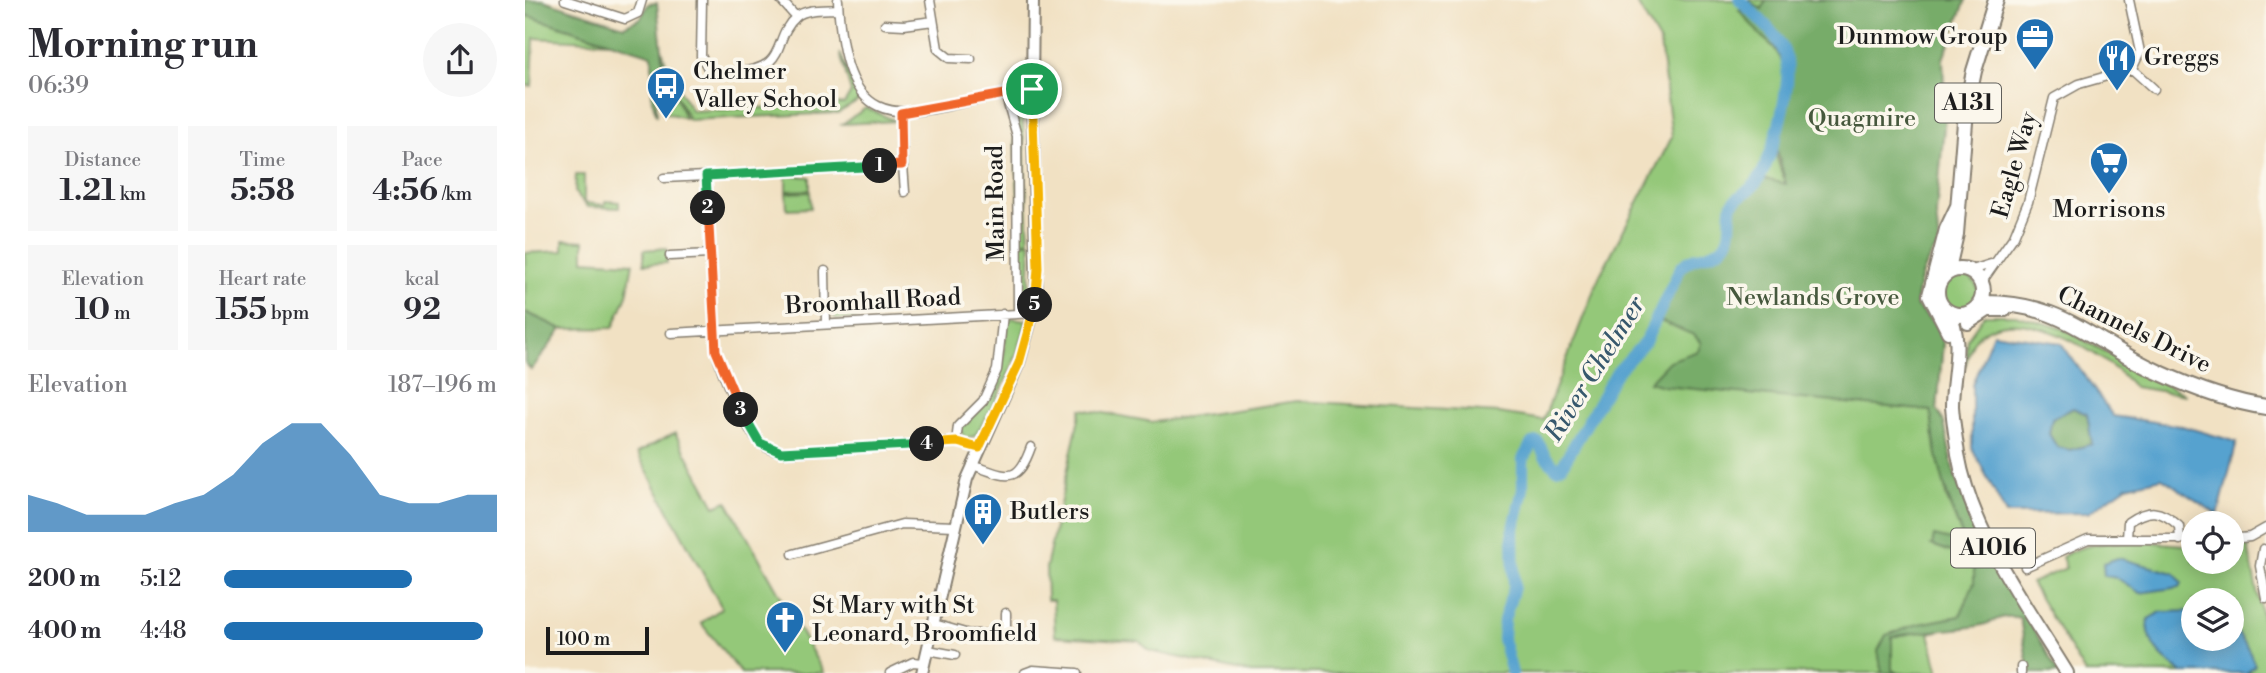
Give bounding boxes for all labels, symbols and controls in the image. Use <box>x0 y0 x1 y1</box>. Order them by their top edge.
office icon: Dunmow Group <box>2014 16 2056 71</box>
text: Morning run <box>28 22 258 69</box>
place label: Dunmow Group <box>1837 22 2008 52</box>
button: share <box>423 23 497 97</box>
restaurant icon: Greggs <box>2096 37 2138 92</box>
place label: Greggs <box>2144 43 2219 73</box>
place label: Chelmer Valley School <box>692 57 837 115</box>
pin <box>1002 59 1062 119</box>
bus stop icon: Chelmer Valley School <box>645 65 687 120</box>
icon: arrive <box>1013 70 1051 108</box>
text: 06:39 <box>28 72 89 100</box>
road number: A131 <box>1935 83 2001 122</box>
park label: Quagmire <box>1808 104 1916 134</box>
street label: Eagle Way <box>1986 108 2045 222</box>
supermarket icon: Morrisons <box>2088 140 2130 195</box>
street label: Main Road <box>980 144 1012 261</box>
text: Distance <box>64 148 141 172</box>
text: Time <box>240 148 285 172</box>
text: Pace <box>402 148 443 172</box>
pin: 1 <box>863 148 897 184</box>
text: 1 <box>875 153 884 177</box>
text: 1.21 <box>59 172 116 210</box>
text: 5:58 <box>230 172 295 210</box>
text: 4:56 <box>372 172 438 210</box>
text: km <box>116 182 146 206</box>
text: /km <box>438 182 472 206</box>
pin: 2 <box>691 190 725 226</box>
text: 2 <box>702 195 713 219</box>
place label: Morrisons <box>2052 195 2166 225</box>
text: Elevation <box>62 267 144 291</box>
text: Heart rate <box>219 267 306 291</box>
text: kcal <box>405 267 439 291</box>
street label: Channels Drive <box>2052 280 2216 380</box>
street label: Broomhall Road <box>783 282 962 322</box>
park label: Newlands Grove <box>1726 283 1900 313</box>
pin: 5 <box>1017 288 1053 322</box>
water label: River Chelmer <box>1537 290 1653 448</box>
text: 10 <box>75 291 110 329</box>
text: 155 <box>216 291 267 329</box>
text: 92 <box>403 291 441 329</box>
text: 5 <box>1029 292 1040 316</box>
text: m <box>110 301 131 325</box>
text: bpm <box>267 301 309 325</box>
text: Elevation <box>28 371 128 399</box>
text: 187–196 m <box>388 371 497 399</box>
pin: 3 <box>723 392 759 428</box>
text: 3 <box>735 397 746 421</box>
pin: 4 <box>909 426 945 462</box>
text: 4 <box>920 431 933 455</box>
building icon: Butlers <box>962 491 1004 546</box>
place label: Butlers <box>1009 497 1089 527</box>
map controls <box>2181 511 2244 651</box>
button: locate <box>2181 511 2244 574</box>
road number: A1016 <box>1951 528 2035 568</box>
text: 200 m <box>28 565 100 593</box>
text: 5:12 <box>140 565 181 593</box>
button: layers <box>2181 588 2244 651</box>
place label: St Mary with St Leonard, Broomfield <box>812 591 1037 649</box>
church icon: St Mary with St Leonard, Broomfield <box>764 599 806 654</box>
text: 400 m <box>28 617 101 645</box>
text: 4:48 <box>140 617 187 645</box>
scale bar <box>546 624 649 656</box>
text: 100 m <box>557 627 610 651</box>

